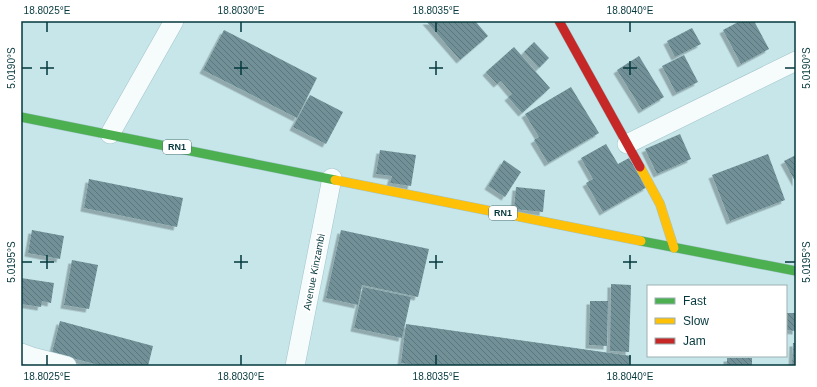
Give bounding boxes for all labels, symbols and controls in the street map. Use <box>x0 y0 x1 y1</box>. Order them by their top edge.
text: 18.8025°E <box>24 5 71 16</box>
text: 18.8030°E <box>218 5 265 16</box>
text: 18.8035°E <box>413 5 460 16</box>
text: 18.8040°E <box>607 5 654 16</box>
text: 5.0190°S <box>6 47 17 89</box>
text: 5.0190°S <box>801 47 812 89</box>
road number: RN1 <box>163 140 191 154</box>
road number: RN1 <box>489 206 517 220</box>
street label: Avenue Kinzambi <box>301 233 327 311</box>
text: 5.0195°S <box>6 241 17 283</box>
text: 5.0195°S <box>801 241 812 283</box>
legend <box>647 285 787 357</box>
text: Fast <box>683 294 707 308</box>
text: Slow <box>683 314 709 328</box>
text: Jam <box>683 334 706 348</box>
text: 18.8025°E <box>24 371 71 382</box>
text: 18.8030°E <box>218 371 265 382</box>
text: 18.8035°E <box>413 371 460 382</box>
text: 18.8040°E <box>607 371 654 382</box>

